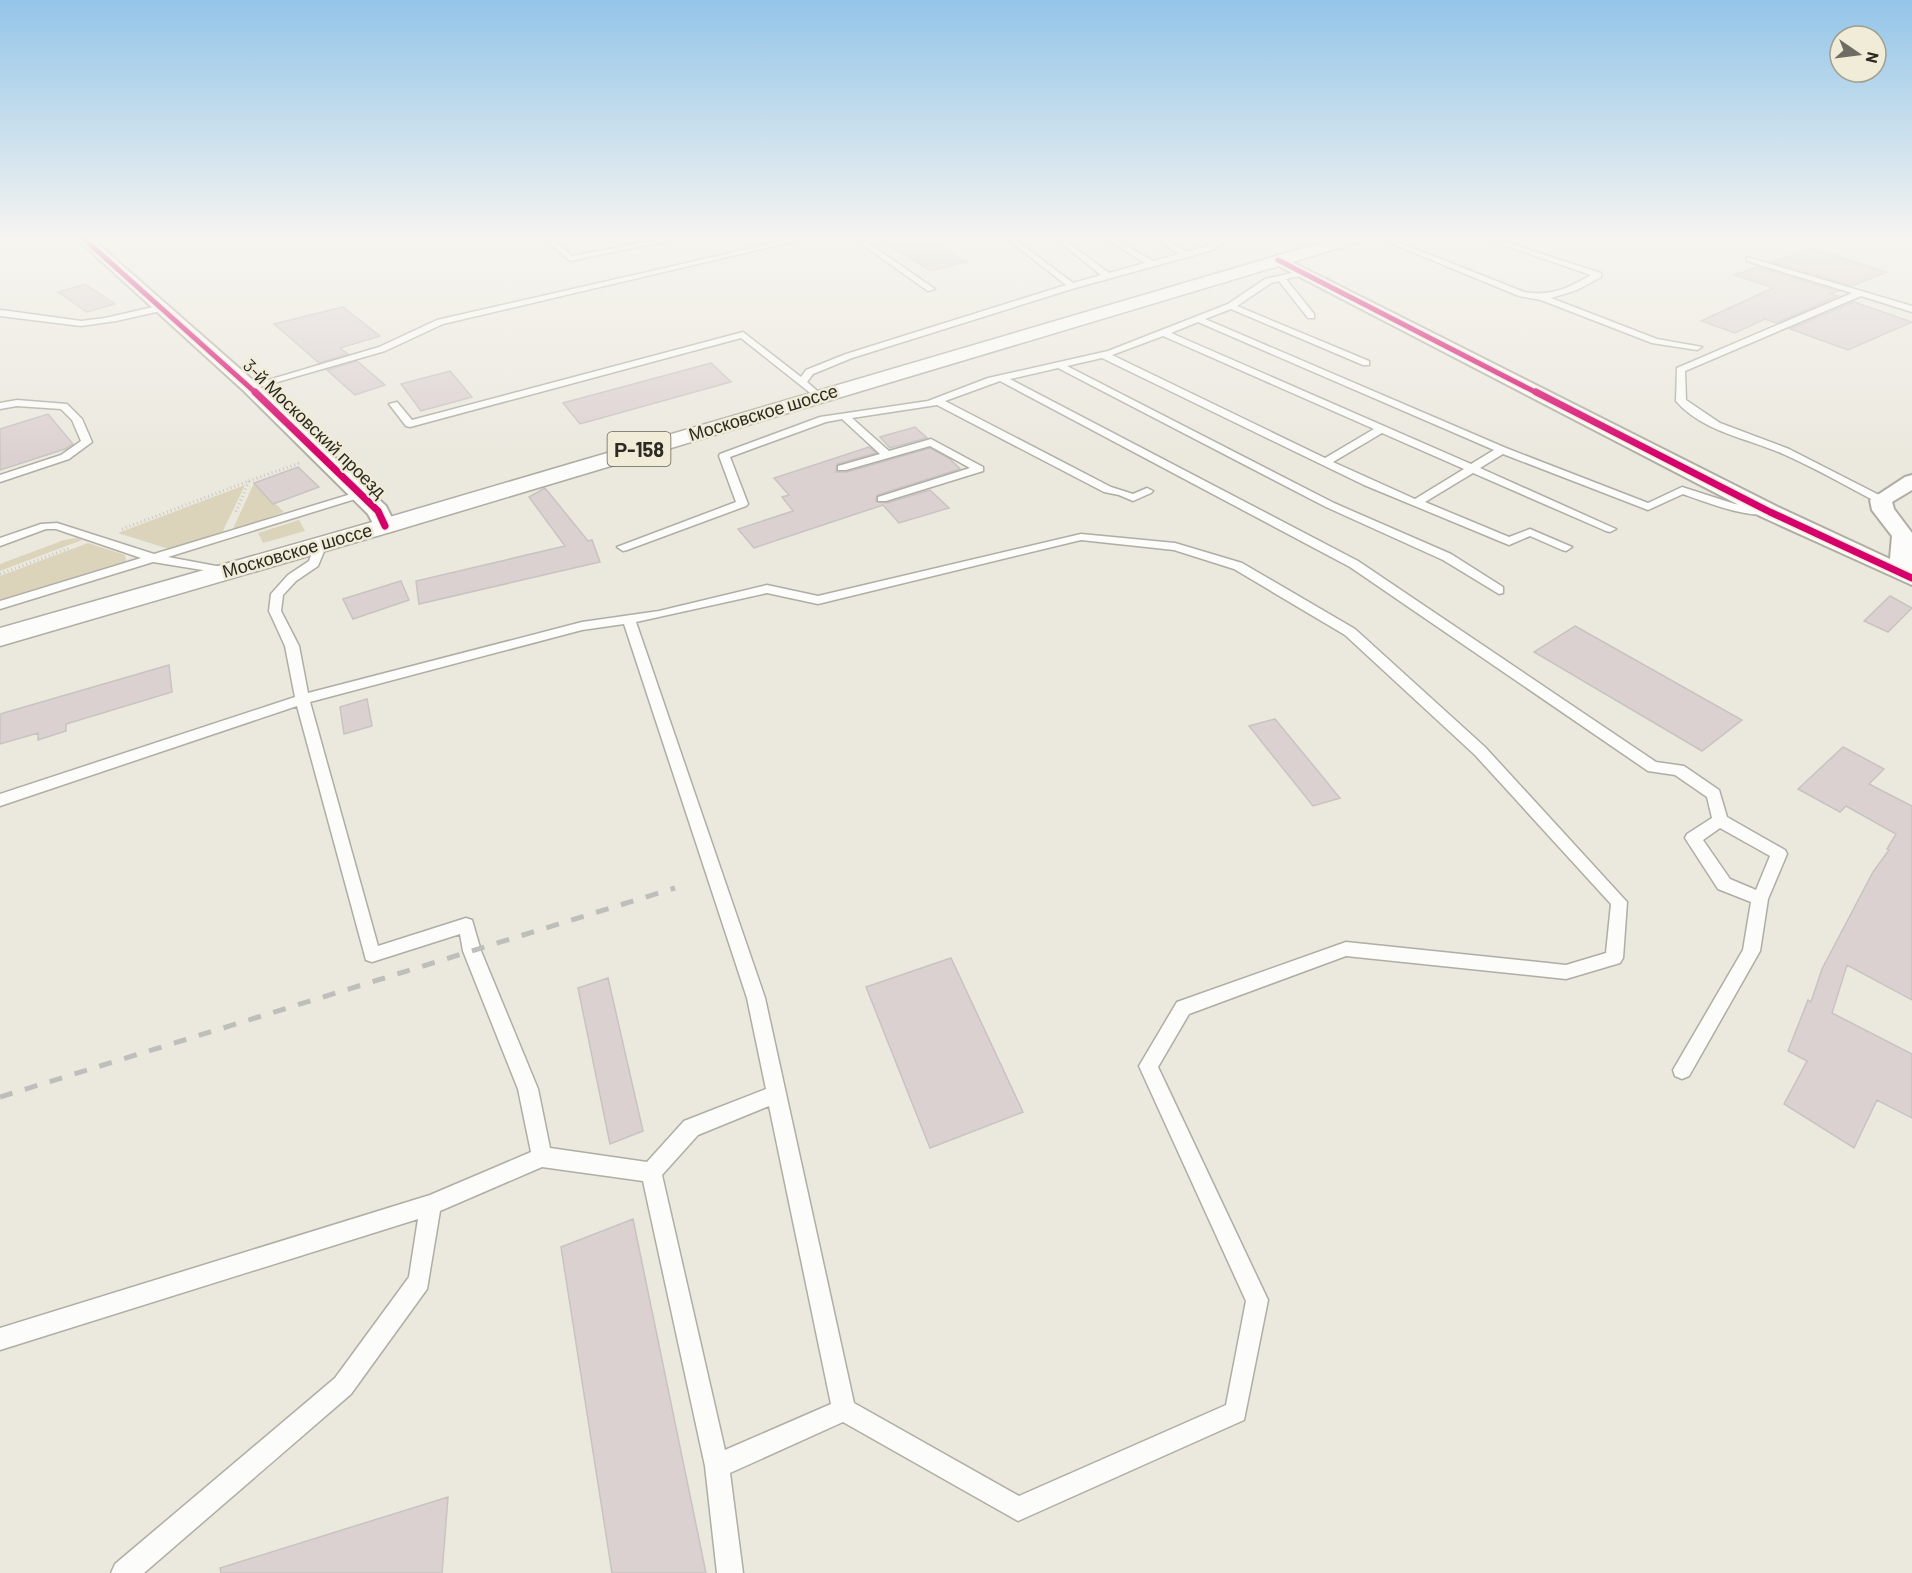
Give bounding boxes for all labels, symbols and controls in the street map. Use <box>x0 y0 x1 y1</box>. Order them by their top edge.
north arrow <box>1828 24 1888 84</box>
text: N <box>1863 50 1884 65</box>
street label: 3-й Московский проезд <box>239 354 391 502</box>
street label: Московское шоссе <box>686 379 840 445</box>
road number: Р-158 <box>608 432 670 466</box>
street label: Московское шоссе <box>220 518 374 582</box>

